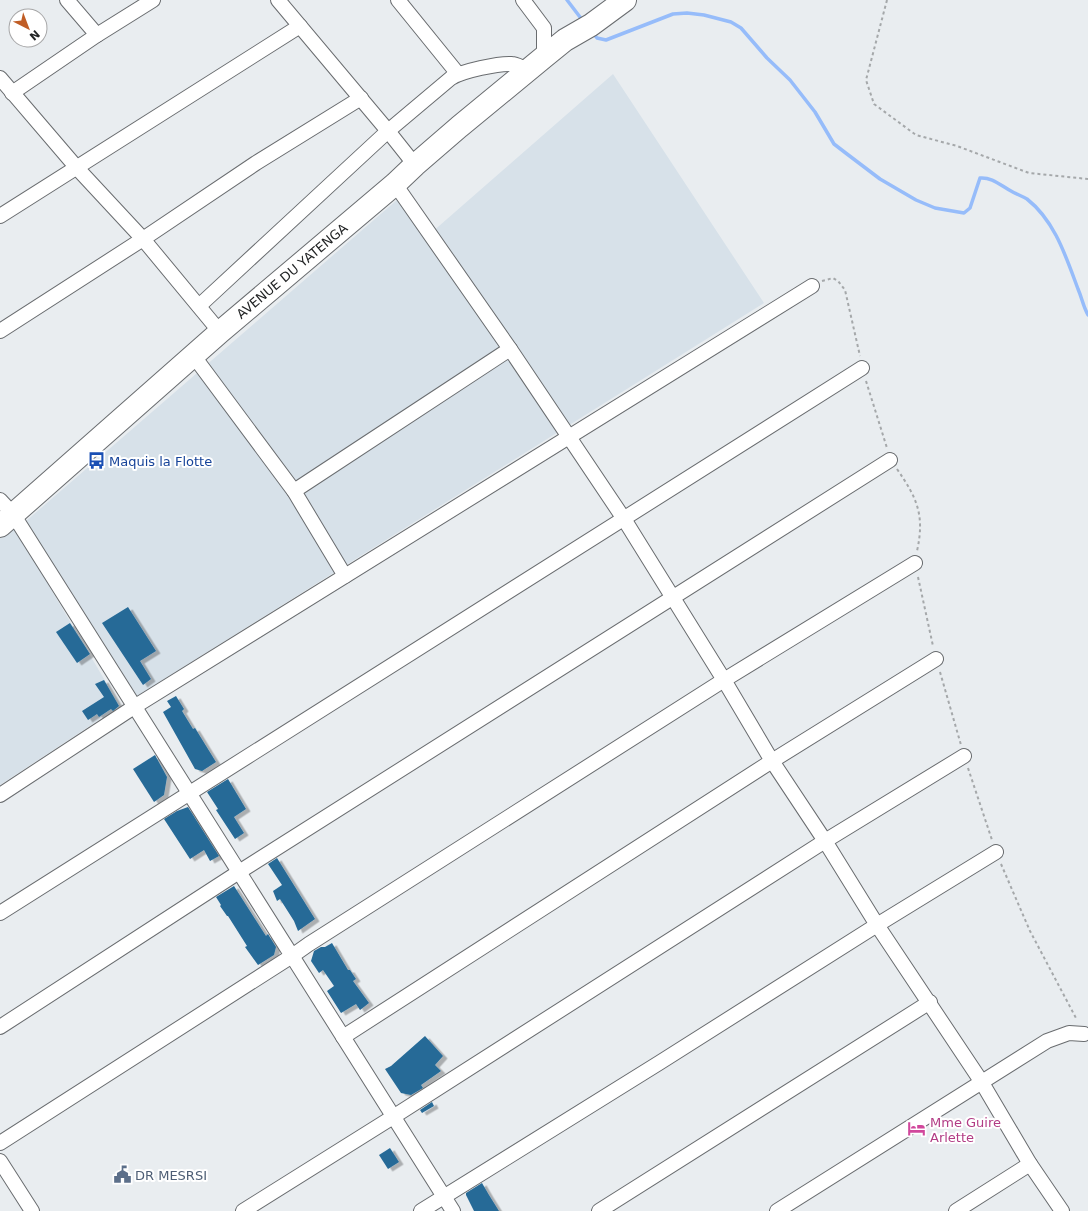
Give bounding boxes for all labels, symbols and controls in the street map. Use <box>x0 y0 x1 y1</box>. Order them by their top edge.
north arrow <box>8 8 48 48</box>
text: N <box>27 27 42 43</box>
street label: AVENUE DU YATENGA <box>234 220 351 322</box>
bus stop icon: Maquis la Flotte <box>86 451 106 471</box>
place label: Maquis la Flotte <box>109 454 212 469</box>
place label: Mme Guire Arlette <box>930 1115 1001 1145</box>
hotel icon: Mme Guire Arlette <box>907 1119 927 1139</box>
public building icon: DR MESRSI <box>112 1165 132 1185</box>
place label: DR MESRSI <box>135 1168 207 1183</box>

